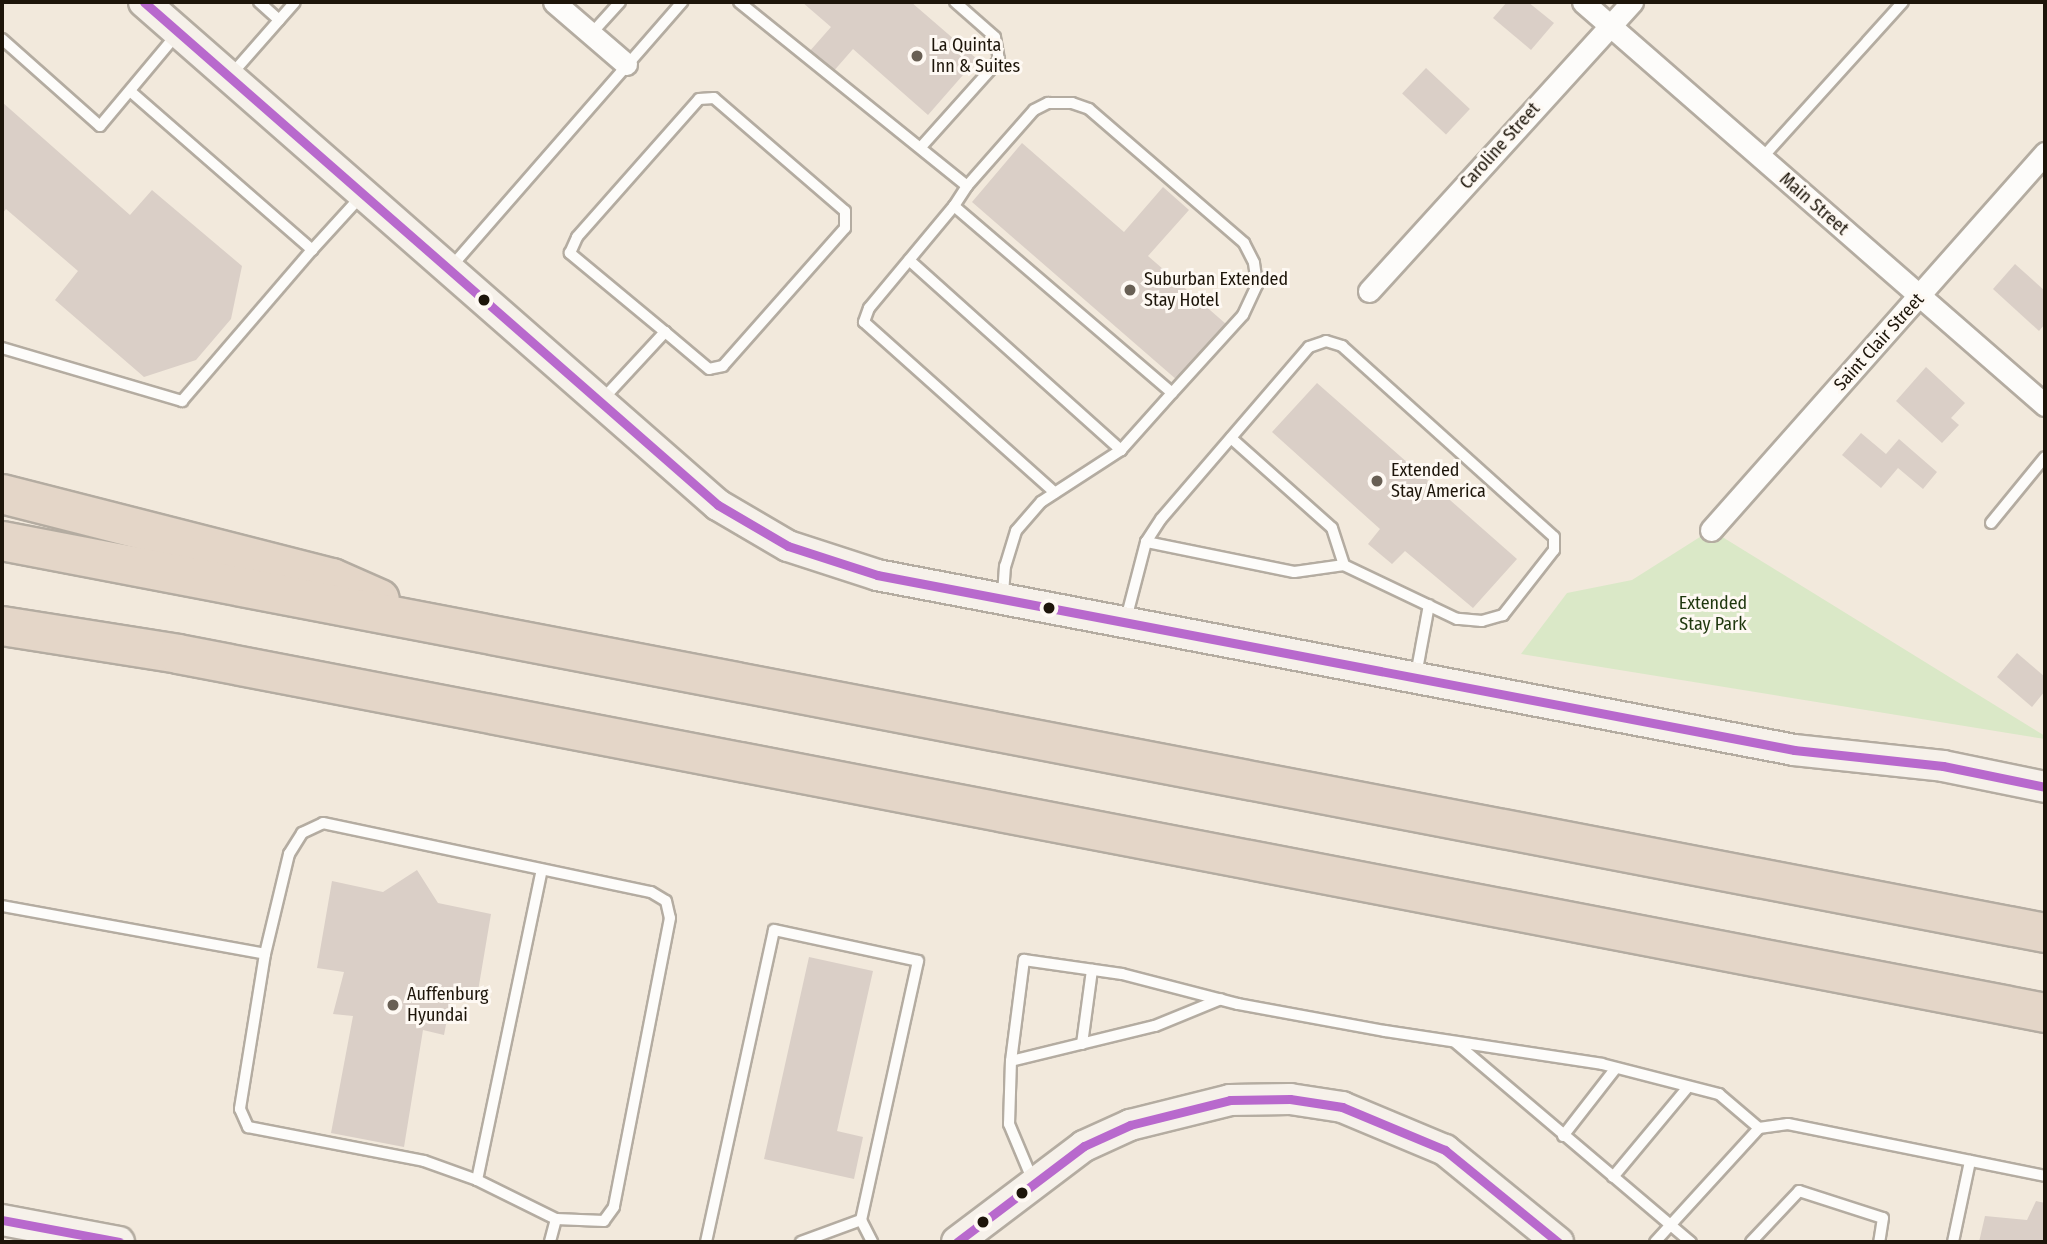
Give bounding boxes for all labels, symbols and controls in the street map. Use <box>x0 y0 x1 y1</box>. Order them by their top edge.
place label: La Quinta Inn & Suites <box>931 35 1020 78</box>
marker: La Quinta Inn & Suites <box>909 48 925 64</box>
street label: Caroline Street <box>1455 98 1545 194</box>
street label: Main Street <box>1775 168 1853 240</box>
place label: Suburban Extended Stay Hotel <box>1144 269 1288 312</box>
marker: Suburban Extended Stay Hotel <box>1122 282 1138 298</box>
street label: Saint Clair Street <box>1830 289 1928 395</box>
unlabelled marker <box>477 293 491 307</box>
place label: Extended Stay America <box>1391 460 1486 503</box>
marker: Extended Stay America <box>1369 473 1385 489</box>
park label: Extended Stay Park <box>1679 593 1747 636</box>
unlabelled marker <box>1042 601 1056 615</box>
place label: Auffenburg Hyundai <box>407 984 489 1026</box>
marker: Auffenburg Hyundai <box>385 997 401 1013</box>
unlabelled marker <box>1015 1186 1029 1200</box>
unlabelled marker <box>976 1215 990 1229</box>

